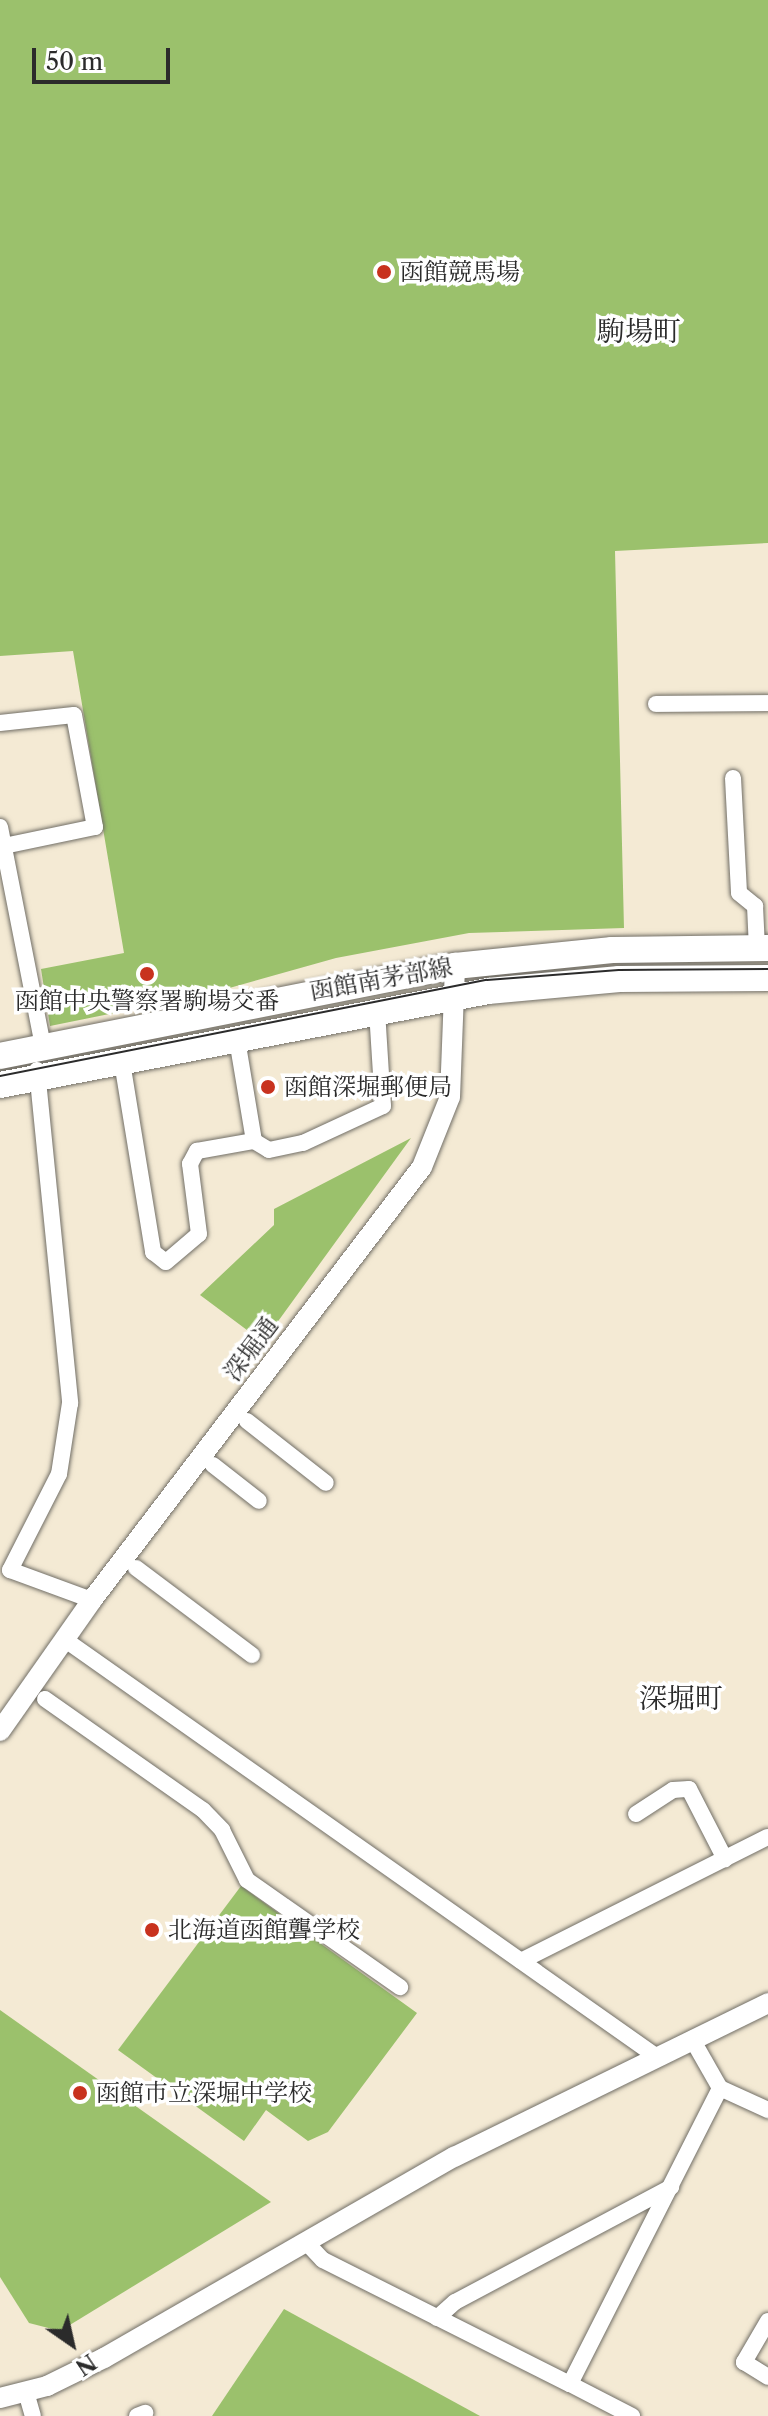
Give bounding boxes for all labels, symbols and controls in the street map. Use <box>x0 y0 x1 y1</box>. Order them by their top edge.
scale bar <box>36 32 174 82</box>
text: 50 m <box>46 47 103 76</box>
place label: 函館競馬場 <box>400 258 520 286</box>
marker: 函館競馬場 <box>375 263 393 281</box>
district label: 駒場町 <box>597 314 681 348</box>
street label: 函館南茅部線 <box>308 952 454 1006</box>
marker: 函館中央警察署駒場交番 <box>138 965 156 983</box>
place label: 函館中央警察署駒場交番 <box>15 987 279 1015</box>
place label: 函館深堀郵便局 <box>284 1073 452 1101</box>
marker: 函館深堀郵便局 <box>259 1078 277 1096</box>
street label: 深堀通 <box>218 1312 284 1386</box>
district label: 深堀町 <box>639 1681 723 1715</box>
place label: 北海道函館聾学校 <box>168 1916 360 1944</box>
marker: 北海道函館聾学校 <box>143 1921 161 1939</box>
place label: 函館市立深堀中学校 <box>96 2079 312 2107</box>
marker: 函館市立深堀中学校 <box>71 2084 89 2102</box>
north arrow <box>32 2304 112 2384</box>
text: N <box>70 2348 101 2381</box>

